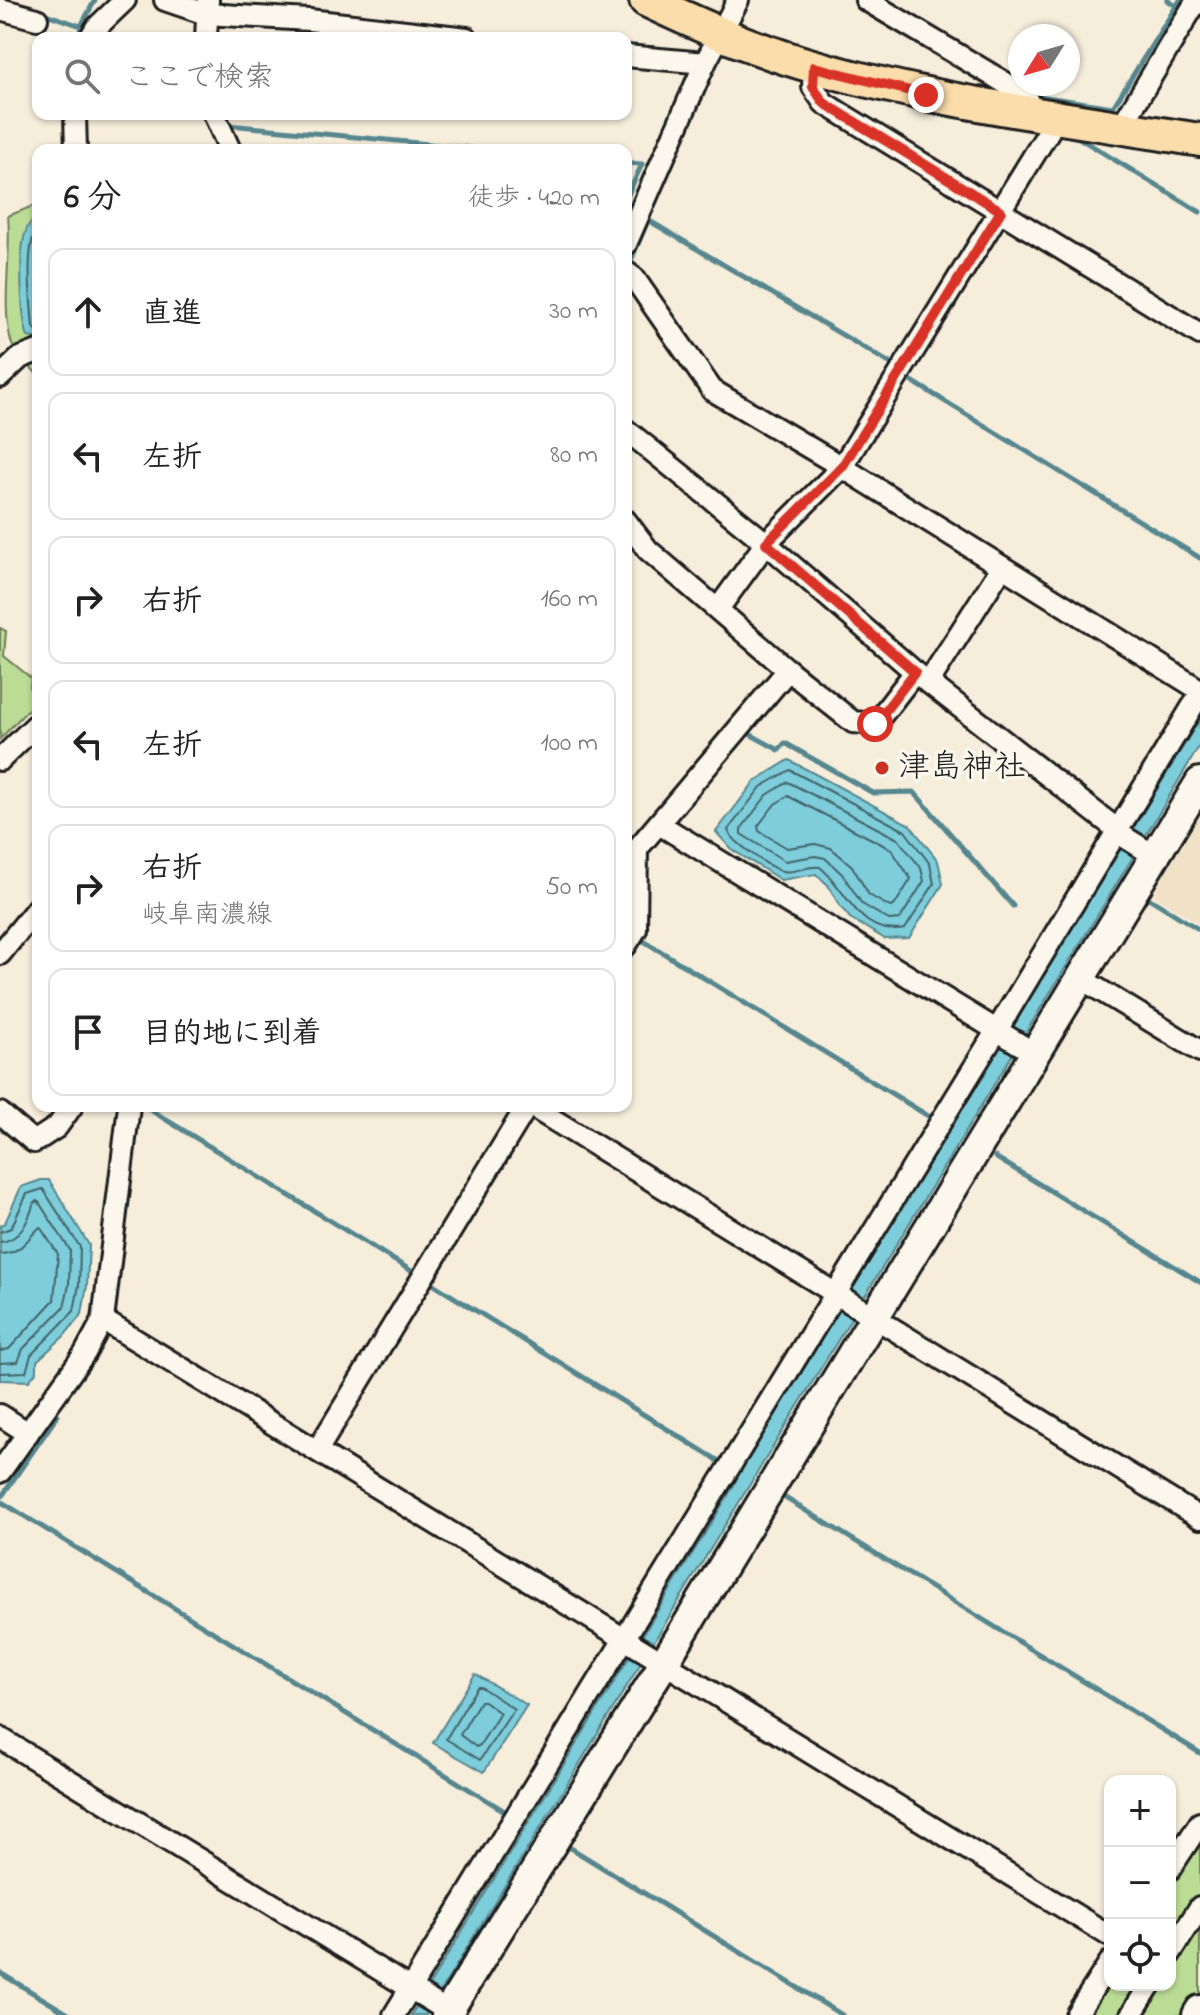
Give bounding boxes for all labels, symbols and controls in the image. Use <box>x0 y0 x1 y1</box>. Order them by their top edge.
north arrow <box>1008 24 1080 96</box>
search box <box>32 32 632 120</box>
icon: search <box>60 54 104 98</box>
text: ここで検索 <box>124 57 274 101</box>
route end <box>908 77 944 113</box>
text: 6 分 <box>64 174 121 224</box>
text: 徒歩 · 420 m <box>468 180 600 218</box>
icon: ahead <box>66 290 110 334</box>
text: 直進 <box>142 293 202 337</box>
text: 30 m <box>549 293 598 331</box>
icon: left <box>66 434 110 478</box>
text: 左折 <box>142 437 202 481</box>
text: 80 m <box>550 437 598 475</box>
icon: right <box>66 578 110 622</box>
text: 右折 <box>142 581 202 625</box>
text: 160 m <box>540 581 598 619</box>
route start <box>857 706 893 742</box>
icon: left <box>66 722 110 766</box>
text: 左折 <box>142 725 202 769</box>
text: 100 m <box>541 725 598 763</box>
place label: 津島神社 <box>898 745 1026 792</box>
marker: 津島神社 <box>873 759 891 777</box>
text: 右折 <box>142 848 202 892</box>
icon: right <box>66 866 110 910</box>
text: 50 m <box>545 869 598 907</box>
text: 岐阜南濃線 <box>142 897 272 935</box>
icon: arrive <box>66 1010 110 1054</box>
text: 目的地に到着 <box>142 1013 322 1057</box>
map controls <box>1104 1775 1176 1991</box>
button: + <box>1104 1775 1176 1847</box>
button: − <box>1104 1847 1176 1919</box>
button: locate <box>1104 1919 1176 1991</box>

